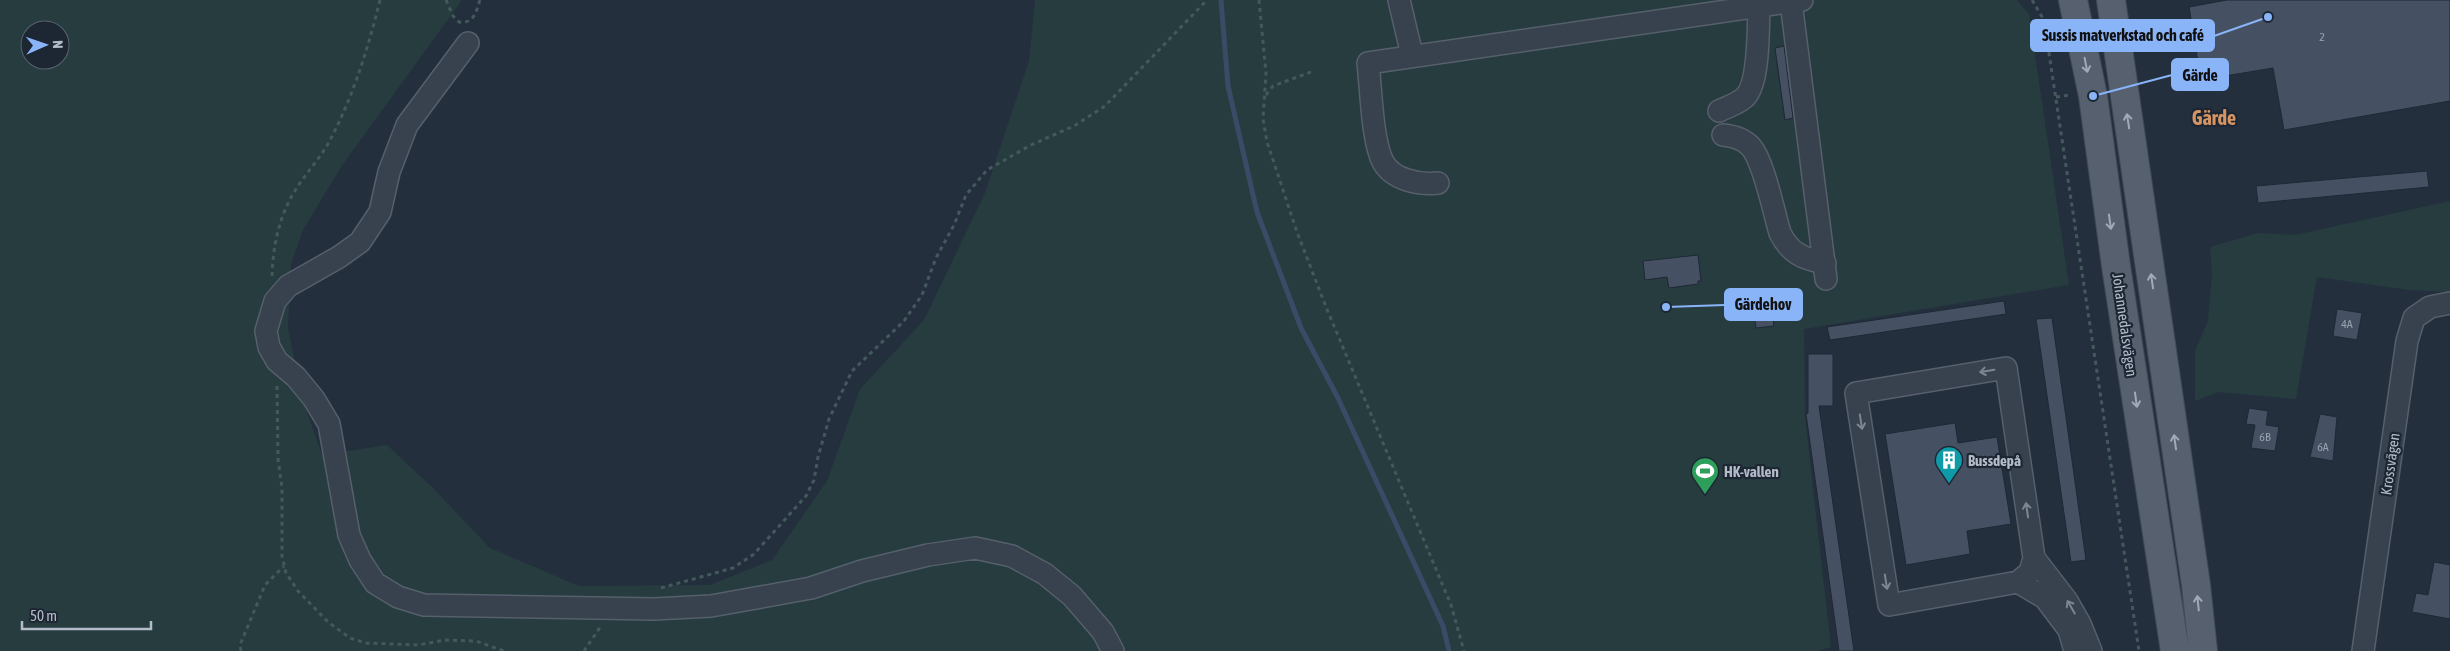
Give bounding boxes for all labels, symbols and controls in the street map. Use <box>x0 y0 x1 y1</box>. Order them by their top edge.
north arrow <box>20 20 70 70</box>
callout: Sussis matverkstad och café <box>2031 20 2214 51</box>
text: Sussis matverkstad och café <box>2042 26 2204 44</box>
house number: 2 <box>2319 30 2325 44</box>
text: N <box>50 40 66 49</box>
one-way arrow <box>2082 56 2092 72</box>
callout: Gärde <box>2172 59 2228 90</box>
text: Gärde <box>2182 66 2218 84</box>
district label: Gärde <box>2192 106 2236 129</box>
one-way arrow <box>2123 114 2133 130</box>
one-way arrow <box>2105 214 2115 230</box>
street label: Johannedalsvägen <box>2109 272 2141 378</box>
one-way arrow <box>2147 273 2157 289</box>
callout: Gärdehov <box>1725 289 1802 320</box>
text: Gärdehov <box>1734 295 1792 313</box>
house number: 4A <box>2341 317 2353 331</box>
one-way arrow <box>1980 367 1996 377</box>
one-way arrow <box>2131 392 2141 408</box>
one-way arrow <box>1856 413 1866 429</box>
house number: 6B <box>2259 430 2271 444</box>
street label: Krossvägen <box>2377 432 2403 496</box>
one-way arrow <box>2170 434 2180 450</box>
house number: 6A <box>2317 440 2329 454</box>
building icon: Bussdepå <box>1934 445 1964 484</box>
place label: Bussdepå <box>1968 452 2021 469</box>
sports icon: HK-vallen <box>1690 456 1720 495</box>
place label: HK-vallen <box>1724 463 1779 480</box>
one-way arrow <box>2022 503 2032 519</box>
one-way arrow <box>1881 574 1891 590</box>
one-way arrow <box>2193 595 2203 611</box>
scale bar <box>22 598 151 630</box>
one-way arrow <box>2065 600 2075 614</box>
text: 50 m <box>30 607 57 624</box>

